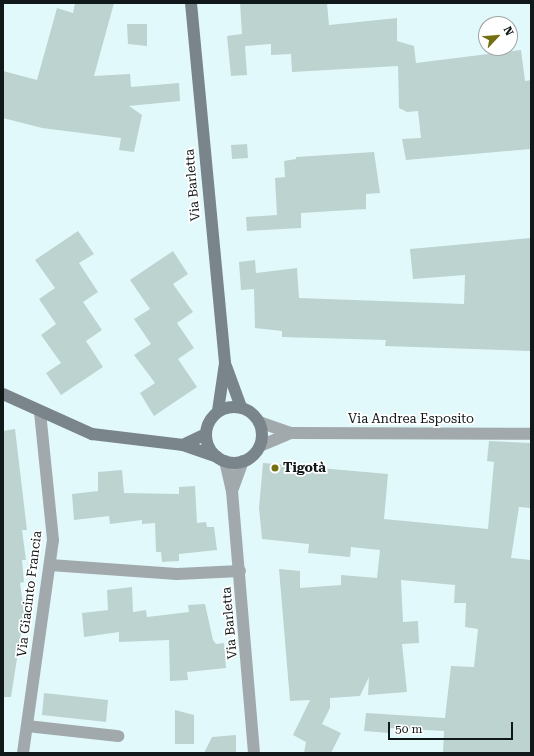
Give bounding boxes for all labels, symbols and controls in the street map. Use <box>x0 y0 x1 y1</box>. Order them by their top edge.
north arrow <box>478 16 518 56</box>
text: N <box>501 24 516 38</box>
street label: Via Barletta <box>182 148 204 222</box>
street label: Via Andrea Esposito <box>348 411 474 427</box>
place label: Tigotà <box>283 460 326 476</box>
marker: Tigotà <box>270 463 280 473</box>
street label: Via Giacinto Francia <box>15 530 45 658</box>
street label: Via Barletta <box>219 586 241 660</box>
scale bar <box>390 714 515 740</box>
text: 50 m <box>395 722 422 736</box>

